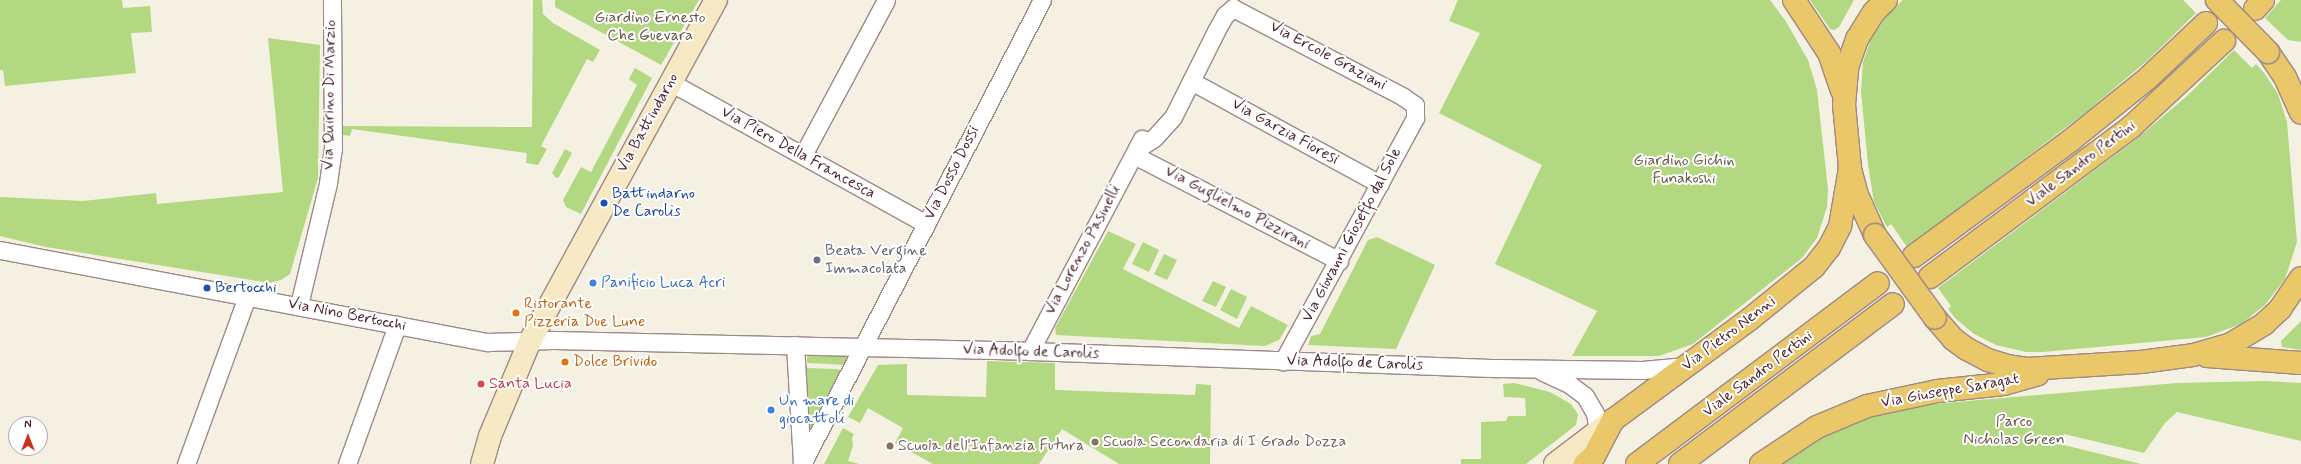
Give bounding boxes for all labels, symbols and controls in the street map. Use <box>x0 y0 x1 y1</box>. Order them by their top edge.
park label: Giardino Ernesto Che Guevara <box>596 8 704 46</box>
street label: Via Ercole Graziani <box>1266 17 1390 95</box>
street label: Via Quirino Di Marzio <box>319 20 341 170</box>
street label: Via Battindarno <box>613 71 683 175</box>
street label: Via Garzia Fioresi <box>1229 95 1341 169</box>
street label: Via Piero Della Francesca <box>718 103 878 203</box>
street label: Viale Sandro Pertini <box>2022 116 2140 212</box>
street label: Via Dosso Dossi <box>920 123 984 223</box>
street label: Via Giovanni Gioseffo dal Sole <box>1298 145 1406 325</box>
park label: Giardino Gichin Funakoshi <box>1633 151 1735 189</box>
street label: Via Guglielmo Pizzirani <box>1162 162 1312 254</box>
street label: Via Lorenzo Pasinelli <box>1040 180 1126 320</box>
place label: Battindarno De Carolis <box>612 184 695 222</box>
marker: Battindarno De Carolis <box>599 198 609 208</box>
place label: Beata Vergine Immacolata <box>825 241 921 279</box>
marker: Beata Vergine Immacolata <box>812 255 822 265</box>
place label: Panificio Luca Acri <box>601 273 723 293</box>
place label: Bertocchi <box>215 278 277 298</box>
marker: Panificio Luca Acri <box>588 278 598 288</box>
marker: Bertocchi <box>202 283 212 293</box>
street label: Via Pietro Nenni <box>1679 293 1779 375</box>
street label: Via Nino Bertocchi <box>286 294 408 336</box>
place label: Ristorante Pizzeria Due Lune <box>524 294 646 332</box>
marker: Ristorante Pizzeria Due Lune <box>511 308 521 318</box>
street label: Viale Sandro Pertini <box>1699 326 1817 422</box>
street label: Via Adolfo de Carolis <box>961 340 1101 364</box>
street label: Via Adolfo de Carolis <box>1285 351 1425 375</box>
place label: Dolce Brivido <box>573 352 657 372</box>
marker: Dolce Brivido <box>560 357 570 367</box>
street label: Via Giuseppe Saragat <box>1878 369 2022 413</box>
place label: Santa Lucia <box>489 374 572 394</box>
marker: Santa Lucia <box>476 379 486 389</box>
place label: Un mare di giocattoli <box>779 391 852 429</box>
marker: Un mare di giocattoli <box>766 405 776 415</box>
park label: Parco Nicholas Green <box>1962 412 2066 450</box>
north arrow <box>8 416 48 456</box>
text: N <box>24 418 32 432</box>
place label: Scuola Secondaria di I Grado Dozza <box>1103 432 1347 452</box>
place label: Scuola dell'Infanzia Futura <box>898 436 1086 456</box>
marker: Scuola Secondaria di I Grado Dozza <box>1090 437 1100 447</box>
marker: Scuola dell'Infanzia Futura <box>885 441 895 451</box>

